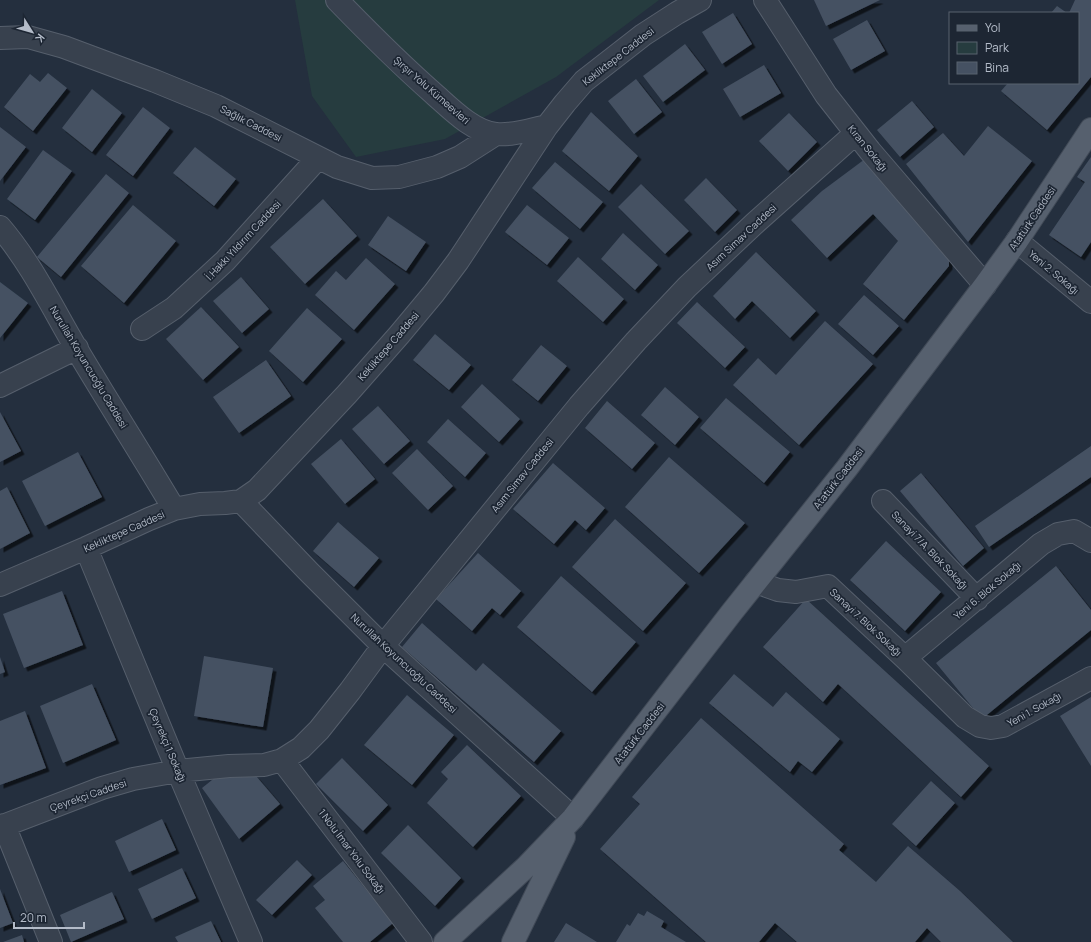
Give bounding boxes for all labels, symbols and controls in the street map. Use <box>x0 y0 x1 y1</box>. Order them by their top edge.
north arrow <box>12 12 52 52</box>
legend <box>949 12 1079 84</box>
text: Yol <box>985 19 1001 36</box>
street label: Kekliktepe Caddesi <box>579 24 657 88</box>
text: K <box>32 31 49 46</box>
text: Park <box>985 39 1010 56</box>
street label: Şırşır Yolu Kümeevleri <box>391 53 473 127</box>
text: Bina <box>985 59 1009 76</box>
street label: Sağlık Caddesi <box>218 101 284 145</box>
street label: Kıran Sokağı <box>845 122 891 174</box>
street label: Atatürk Caddesi <box>1005 183 1059 253</box>
street label: İ.Hakkı Yıldırım Caddesi <box>202 197 284 283</box>
street label: Asım Simav Caddesi <box>703 201 779 273</box>
street label: Yeni 2. Sokağı <box>1026 247 1082 297</box>
street label: Nurullah Koyuncuoğlu Caddesi <box>47 303 131 431</box>
street label: Kekliktepe Caddesi <box>354 308 422 384</box>
street label: Asım Simav Caddesi <box>488 435 556 515</box>
street label: Atatürk Caddesi <box>810 444 866 512</box>
street label: Kekliktepe Caddesi <box>81 507 167 555</box>
street label: Sanayi 7/A. Blok Sokağı <box>889 508 971 592</box>
street label: Yeni 6. Blok Sokağı <box>950 558 1024 622</box>
street label: Sanayi 7. Blok Sokağı <box>827 585 905 659</box>
street label: Nurullah Koyuncuoğlu Caddesi <box>348 610 460 716</box>
street label: Yeni 1. Sokağı <box>1005 688 1063 730</box>
street label: Atatürk Caddesi <box>611 699 667 767</box>
street label: Çeyrekçi 1 Sokağı <box>146 706 190 784</box>
street label: Çeyrekçi Caddesi <box>48 775 128 815</box>
street label: 1 Nolu İmar Yolu Sokağı <box>316 806 388 896</box>
scale bar <box>14 904 84 930</box>
text: 20 m <box>20 909 47 926</box>

